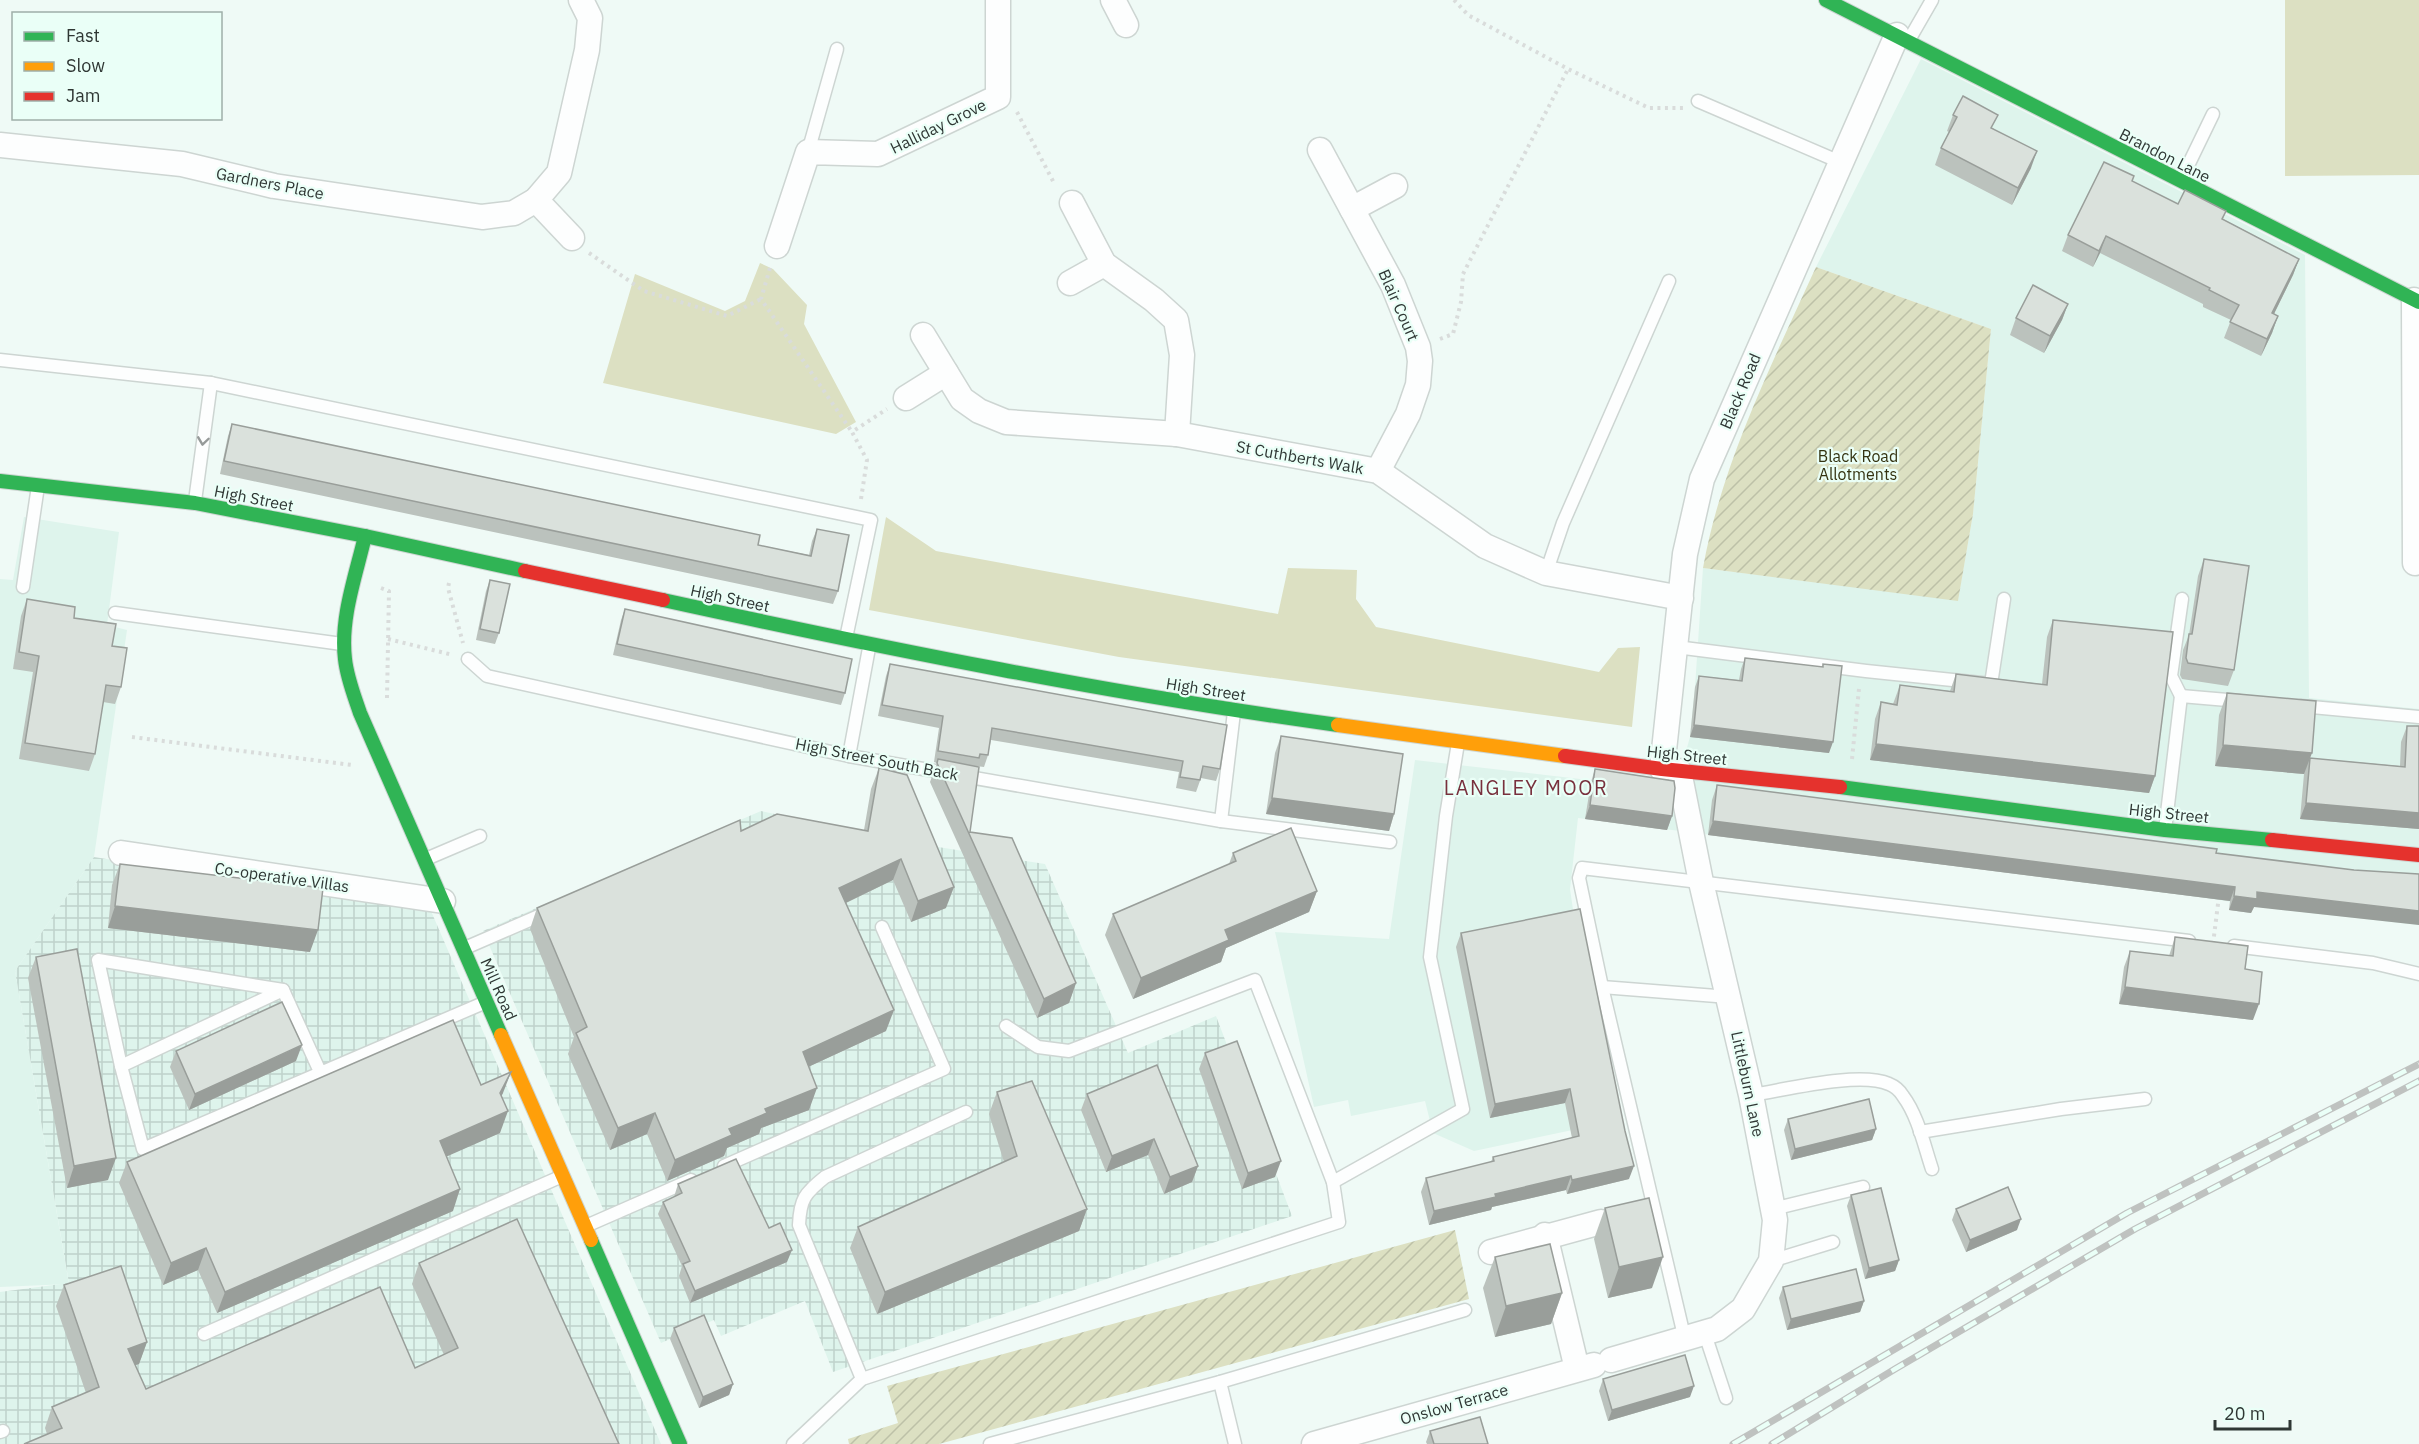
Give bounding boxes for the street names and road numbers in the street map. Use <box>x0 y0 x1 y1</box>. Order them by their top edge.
street label: Halliday Grove <box>887 94 989 158</box>
street label: Brandon Lane <box>2116 124 2214 187</box>
street label: Gardners Place <box>214 163 326 203</box>
street label: Blair Court <box>1374 266 1424 344</box>
street label: Black Road <box>1715 350 1765 432</box>
street label: St Cuthberts Walk <box>1235 436 1366 478</box>
street label: High Street <box>213 481 295 515</box>
street label: High Street <box>689 580 771 616</box>
street label: High Street <box>1165 673 1247 705</box>
street label: High Street South Back <box>794 733 961 785</box>
street label: High Street <box>1646 741 1728 769</box>
street label: High Street <box>2128 799 2210 827</box>
street label: Co-operative Villas <box>213 858 351 896</box>
street label: Mill Road <box>476 955 522 1023</box>
street label: Littleburn Lane <box>1727 1029 1769 1139</box>
street label: Onslow Terrace <box>1398 1379 1510 1429</box>

